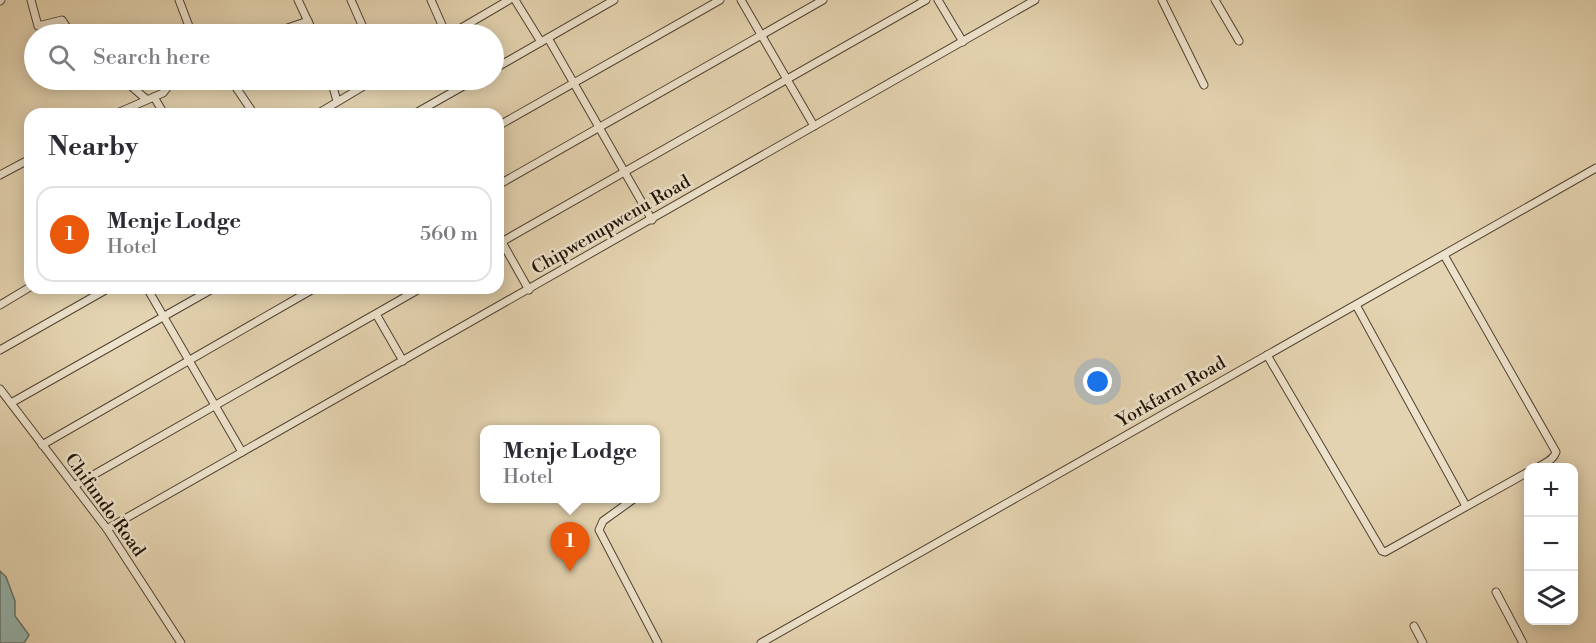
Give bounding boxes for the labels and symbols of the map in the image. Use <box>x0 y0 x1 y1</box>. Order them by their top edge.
street label: Chipwenupwenu Road <box>527 170 695 280</box>
street label: Yorkfarm Road <box>1111 351 1230 433</box>
your location <box>1083 367 1112 396</box>
street label: Chifundo Road <box>60 449 151 562</box>
pin: 1 <box>550 522 590 572</box>

